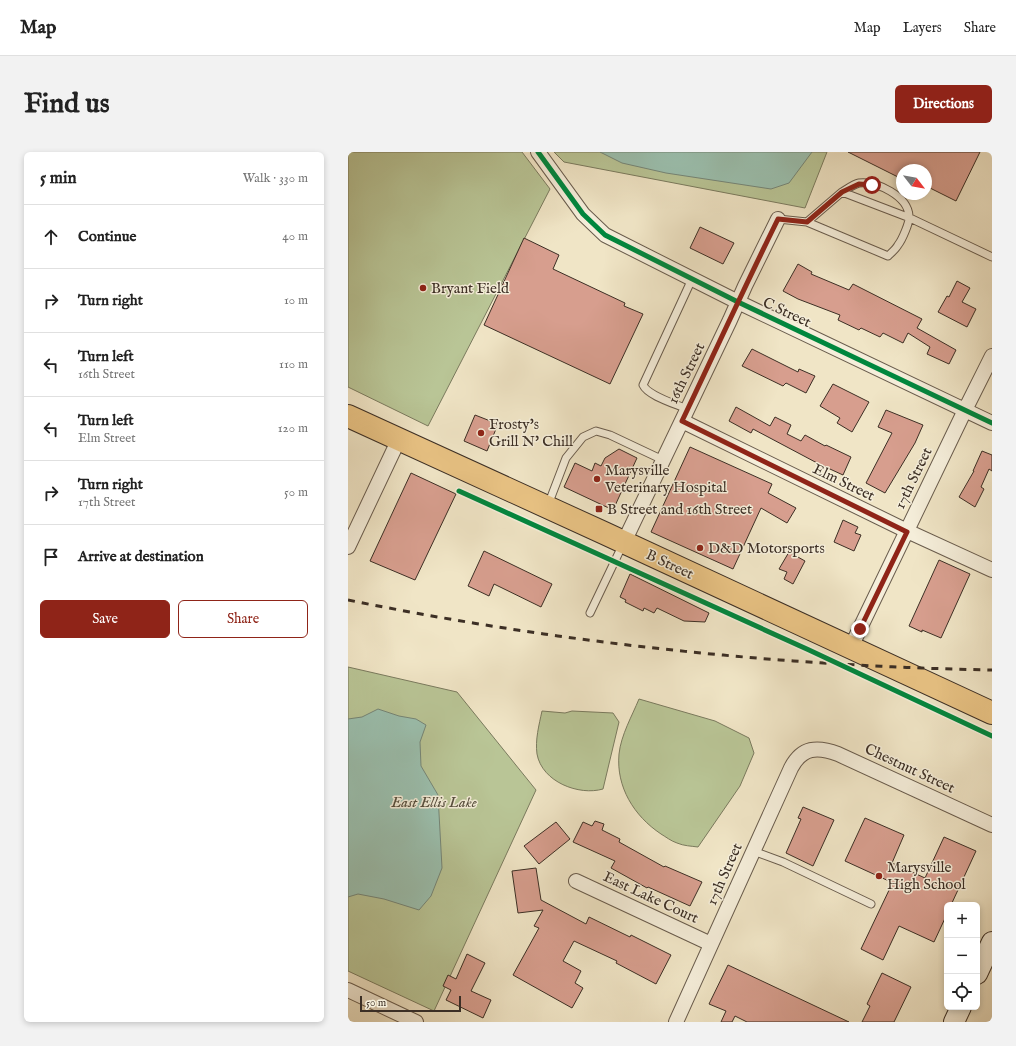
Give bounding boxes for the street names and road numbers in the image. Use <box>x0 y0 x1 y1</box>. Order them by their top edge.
street label: C Street <box>760 293 814 332</box>
street label: 16th Street <box>664 340 709 407</box>
street label: 17th Street <box>890 444 937 512</box>
street label: Elm Street <box>810 459 878 506</box>
street label: B Street <box>643 545 697 584</box>
street label: Chestnut Street <box>862 739 958 798</box>
street label: 17th Street <box>702 840 747 908</box>
street label: East Lake Court <box>600 867 701 928</box>

